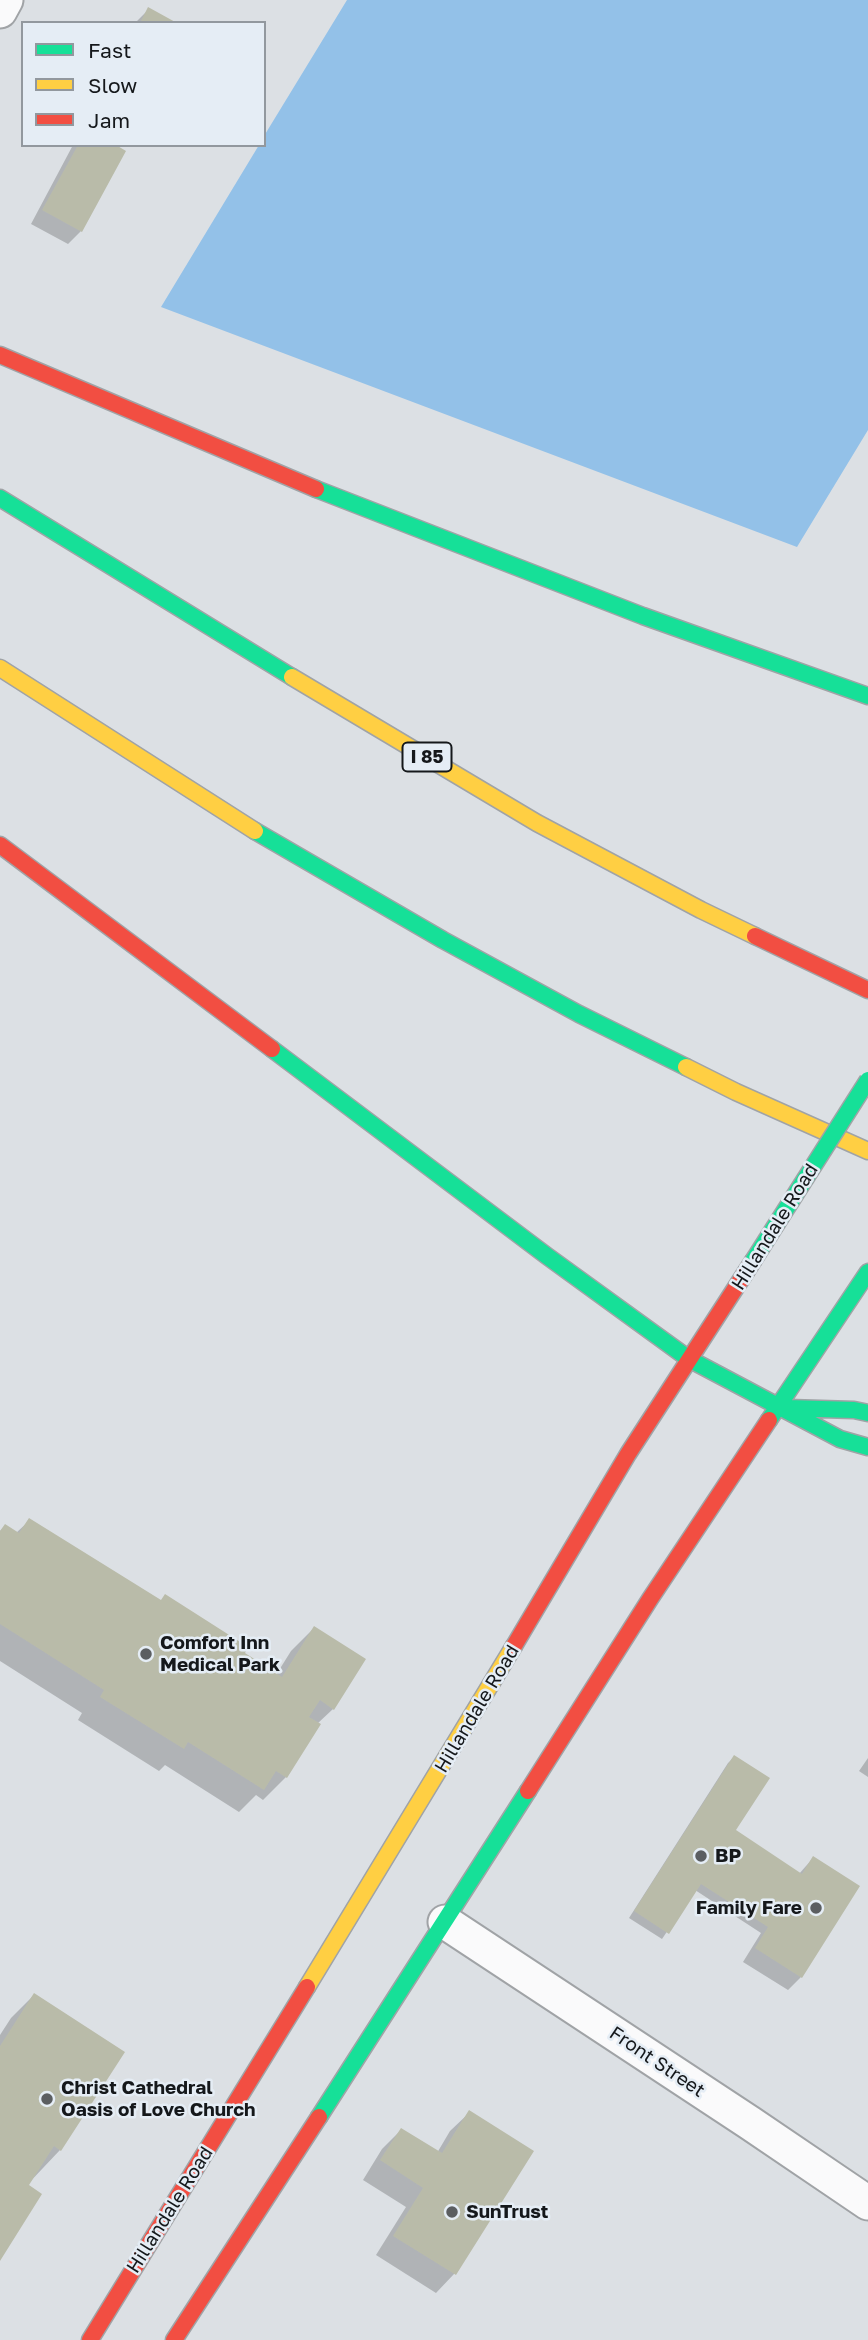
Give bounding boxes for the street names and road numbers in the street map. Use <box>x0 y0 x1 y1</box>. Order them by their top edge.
road number: I 85 <box>402 742 452 772</box>
street label: Hillandale Road <box>727 1160 823 1294</box>
street label: Hillandale Road <box>430 1641 524 1777</box>
street label: Front Street <box>605 2022 709 2102</box>
street label: Hillandale Road <box>122 2143 218 2277</box>

